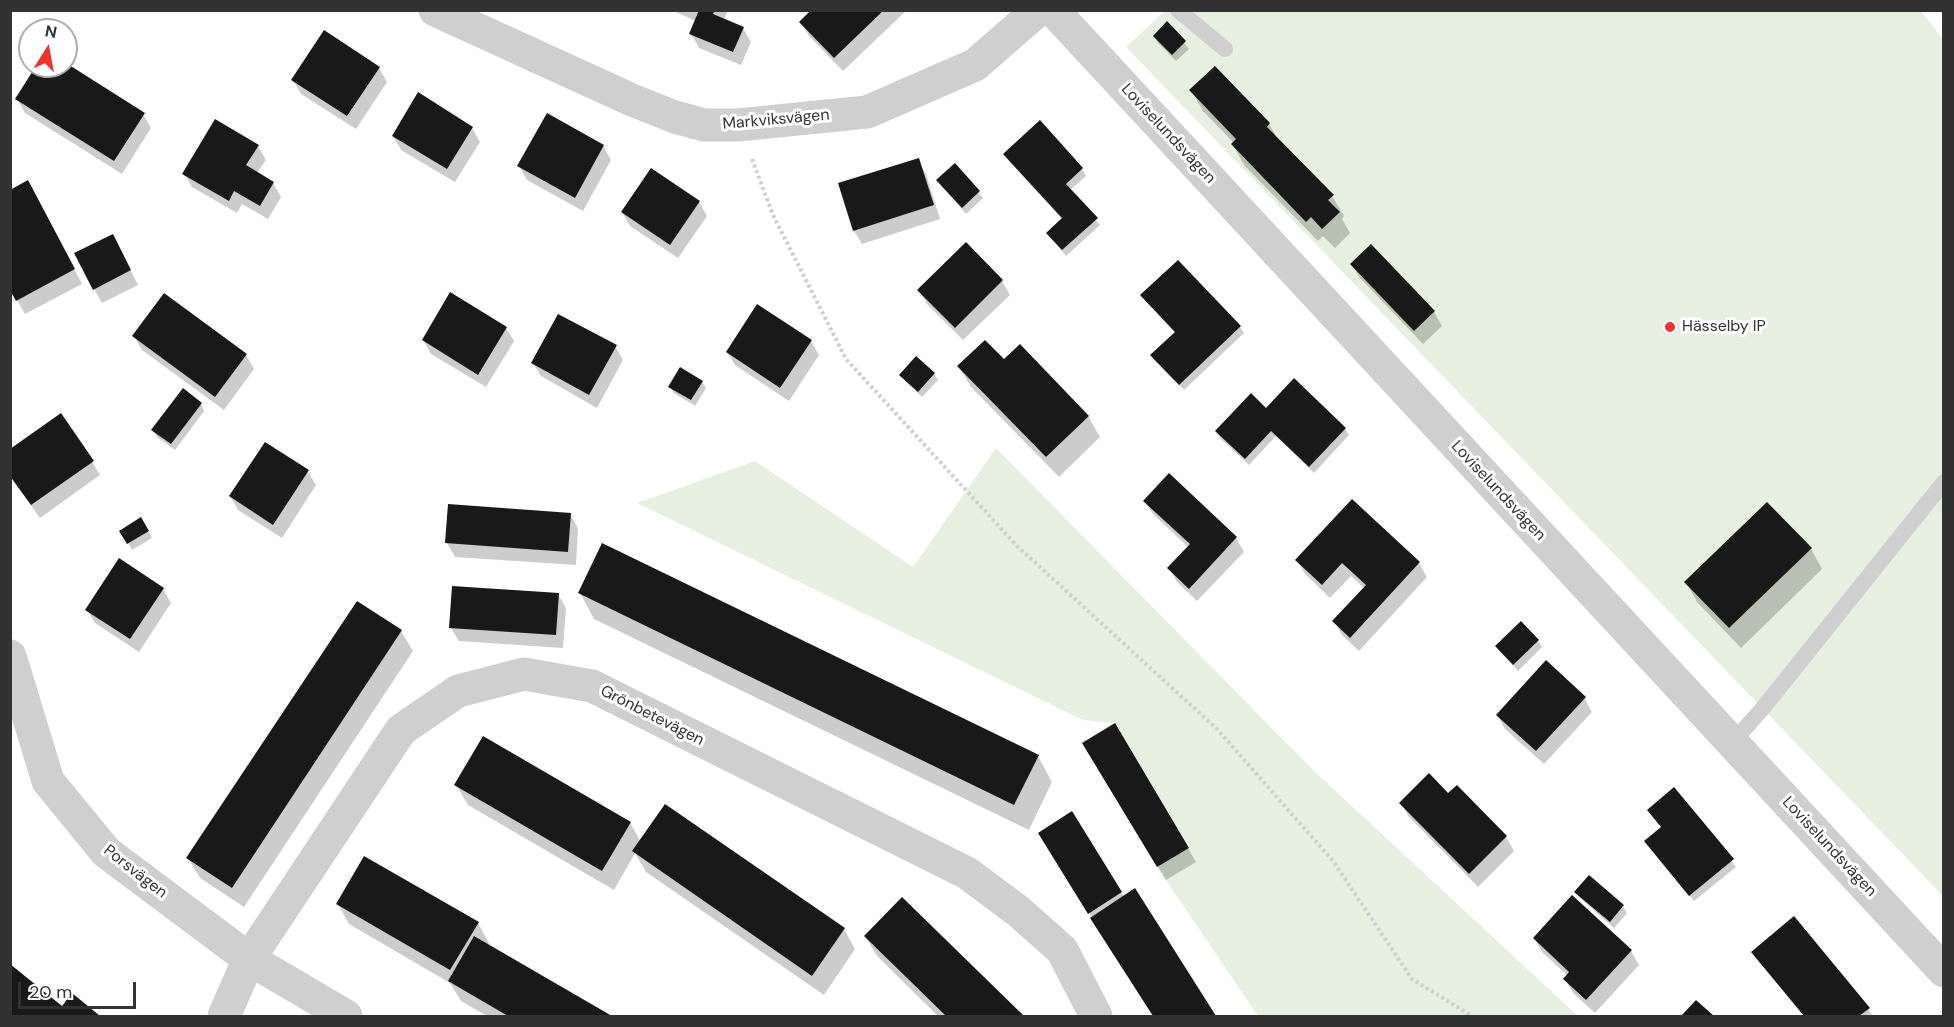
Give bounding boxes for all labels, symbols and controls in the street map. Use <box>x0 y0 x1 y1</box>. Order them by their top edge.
north arrow <box>18 18 78 78</box>
text: N <box>43 20 59 43</box>
street label: Loviselundsvägen <box>1117 80 1219 188</box>
street label: Markviksvägen <box>722 106 830 134</box>
place label: Hässelby IP <box>1682 317 1766 337</box>
marker: Hässelby IP <box>1663 320 1677 334</box>
street label: Loviselundsvägen <box>1447 437 1549 545</box>
street label: Grönbetevägen <box>597 682 707 750</box>
street label: Loviselundsvägen <box>1778 793 1880 901</box>
street label: Porsvägen <box>99 841 171 903</box>
scale bar <box>21 970 140 1008</box>
text: 20 m <box>29 980 72 1004</box>

